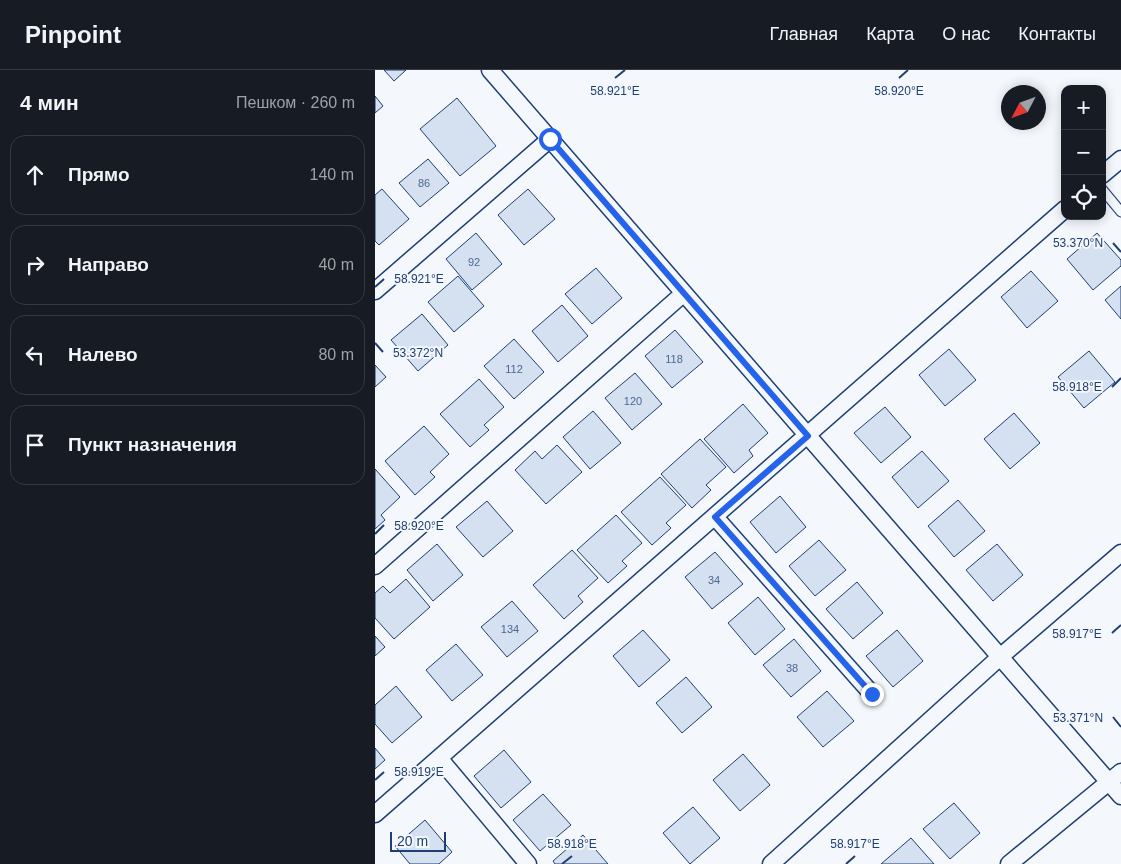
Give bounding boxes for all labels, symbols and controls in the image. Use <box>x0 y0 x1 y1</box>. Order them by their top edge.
text: Pinpoint <box>25 21 121 48</box>
text: Главная <box>770 24 838 44</box>
text: Карта <box>866 24 914 44</box>
text: О нас <box>942 24 990 44</box>
text: Контакты <box>1018 24 1096 44</box>
text: 58.921°E <box>590 84 640 98</box>
text: 58.920°E <box>874 84 924 98</box>
north arrow <box>1001 85 1046 130</box>
map controls <box>1061 85 1106 220</box>
button: + <box>1061 85 1106 130</box>
text: 4 мин <box>20 91 79 114</box>
text: Пешком · 260 m <box>236 94 355 111</box>
route start <box>539 128 562 151</box>
button: − <box>1061 130 1106 175</box>
icon: ahead <box>21 161 49 189</box>
text: Прямо <box>68 164 130 185</box>
text: 140 m <box>310 166 354 183</box>
button: locate <box>1061 175 1106 220</box>
house number: 86 <box>418 177 430 189</box>
text: 53.370°N <box>1053 236 1103 250</box>
icon: right <box>21 251 49 279</box>
text: Направо <box>68 254 149 275</box>
text: 40 m <box>318 256 354 273</box>
house number: 92 <box>468 256 480 268</box>
text: 58.921°E <box>394 272 444 286</box>
icon: left <box>21 341 49 369</box>
text: Налево <box>68 344 138 365</box>
text: 80 m <box>318 346 354 363</box>
text: 53.372°N <box>393 346 443 360</box>
house number: 118 <box>665 353 683 365</box>
house number: 112 <box>505 363 523 375</box>
text: 58.918°E <box>1052 380 1102 394</box>
house number: 120 <box>624 395 642 407</box>
icon: arrive <box>21 431 49 459</box>
text: Пункт назначения <box>68 434 237 455</box>
text: 58.920°E <box>394 519 444 533</box>
house number: 34 <box>708 574 720 586</box>
house number: 134 <box>501 623 519 635</box>
text: 58.917°E <box>1052 627 1102 641</box>
house number: 38 <box>786 662 798 674</box>
route end <box>861 683 884 706</box>
text: 53.371°N <box>1053 711 1103 725</box>
text: 58.919°E <box>394 765 444 779</box>
scale bar <box>390 829 446 852</box>
text: 20 m <box>397 833 428 849</box>
text: 58.918°E <box>547 837 597 851</box>
text: 58.917°E <box>830 837 880 851</box>

